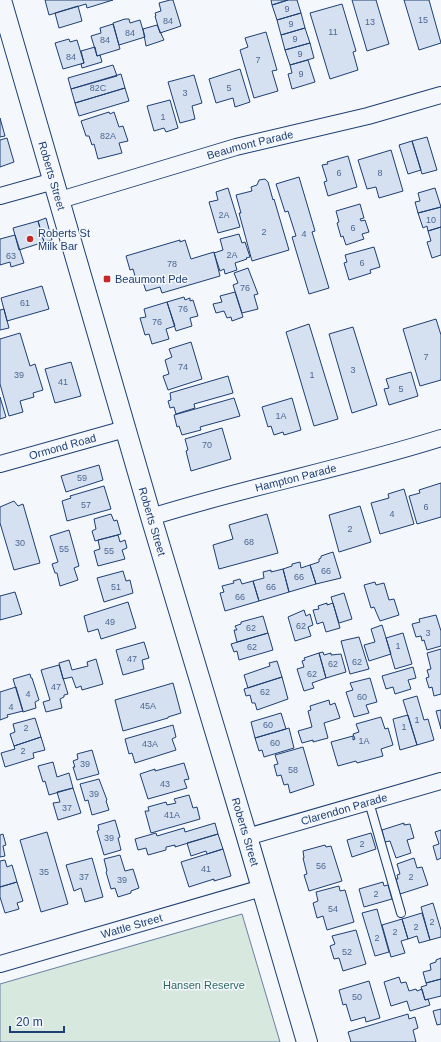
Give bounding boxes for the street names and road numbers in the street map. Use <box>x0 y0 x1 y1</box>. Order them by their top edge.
street label: Beaumont Parade <box>205 128 294 161</box>
street label: Roberts Street <box>36 140 68 212</box>
street label: Ormond Road <box>28 431 98 462</box>
street label: Hampton Parade <box>254 462 338 494</box>
street label: Roberts Street <box>137 486 168 557</box>
street label: Clarendon Parade <box>299 791 389 827</box>
street label: Roberts Street <box>229 796 261 868</box>
street label: Wattle Street <box>100 911 164 940</box>

